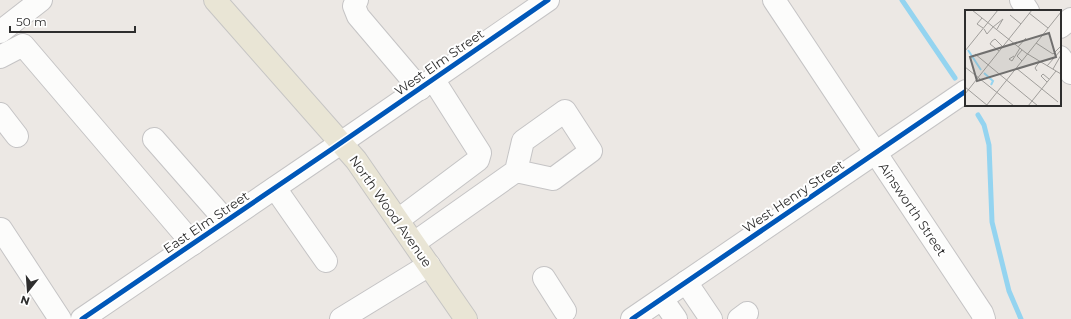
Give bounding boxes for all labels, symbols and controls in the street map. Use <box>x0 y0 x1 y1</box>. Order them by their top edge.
scale bar <box>10 8 135 34</box>
inset map <box>965 10 1061 106</box>
text: 50 m <box>16 14 47 29</box>
street label: West Elm Street <box>391 25 487 99</box>
street label: North Wood Avenue <box>346 152 436 270</box>
street label: West Henry Street <box>739 156 847 236</box>
street label: Ainsworth Street <box>876 159 950 259</box>
street label: East Elm Street <box>160 187 252 257</box>
north arrow <box>8 271 48 311</box>
text: N <box>19 293 31 309</box>

